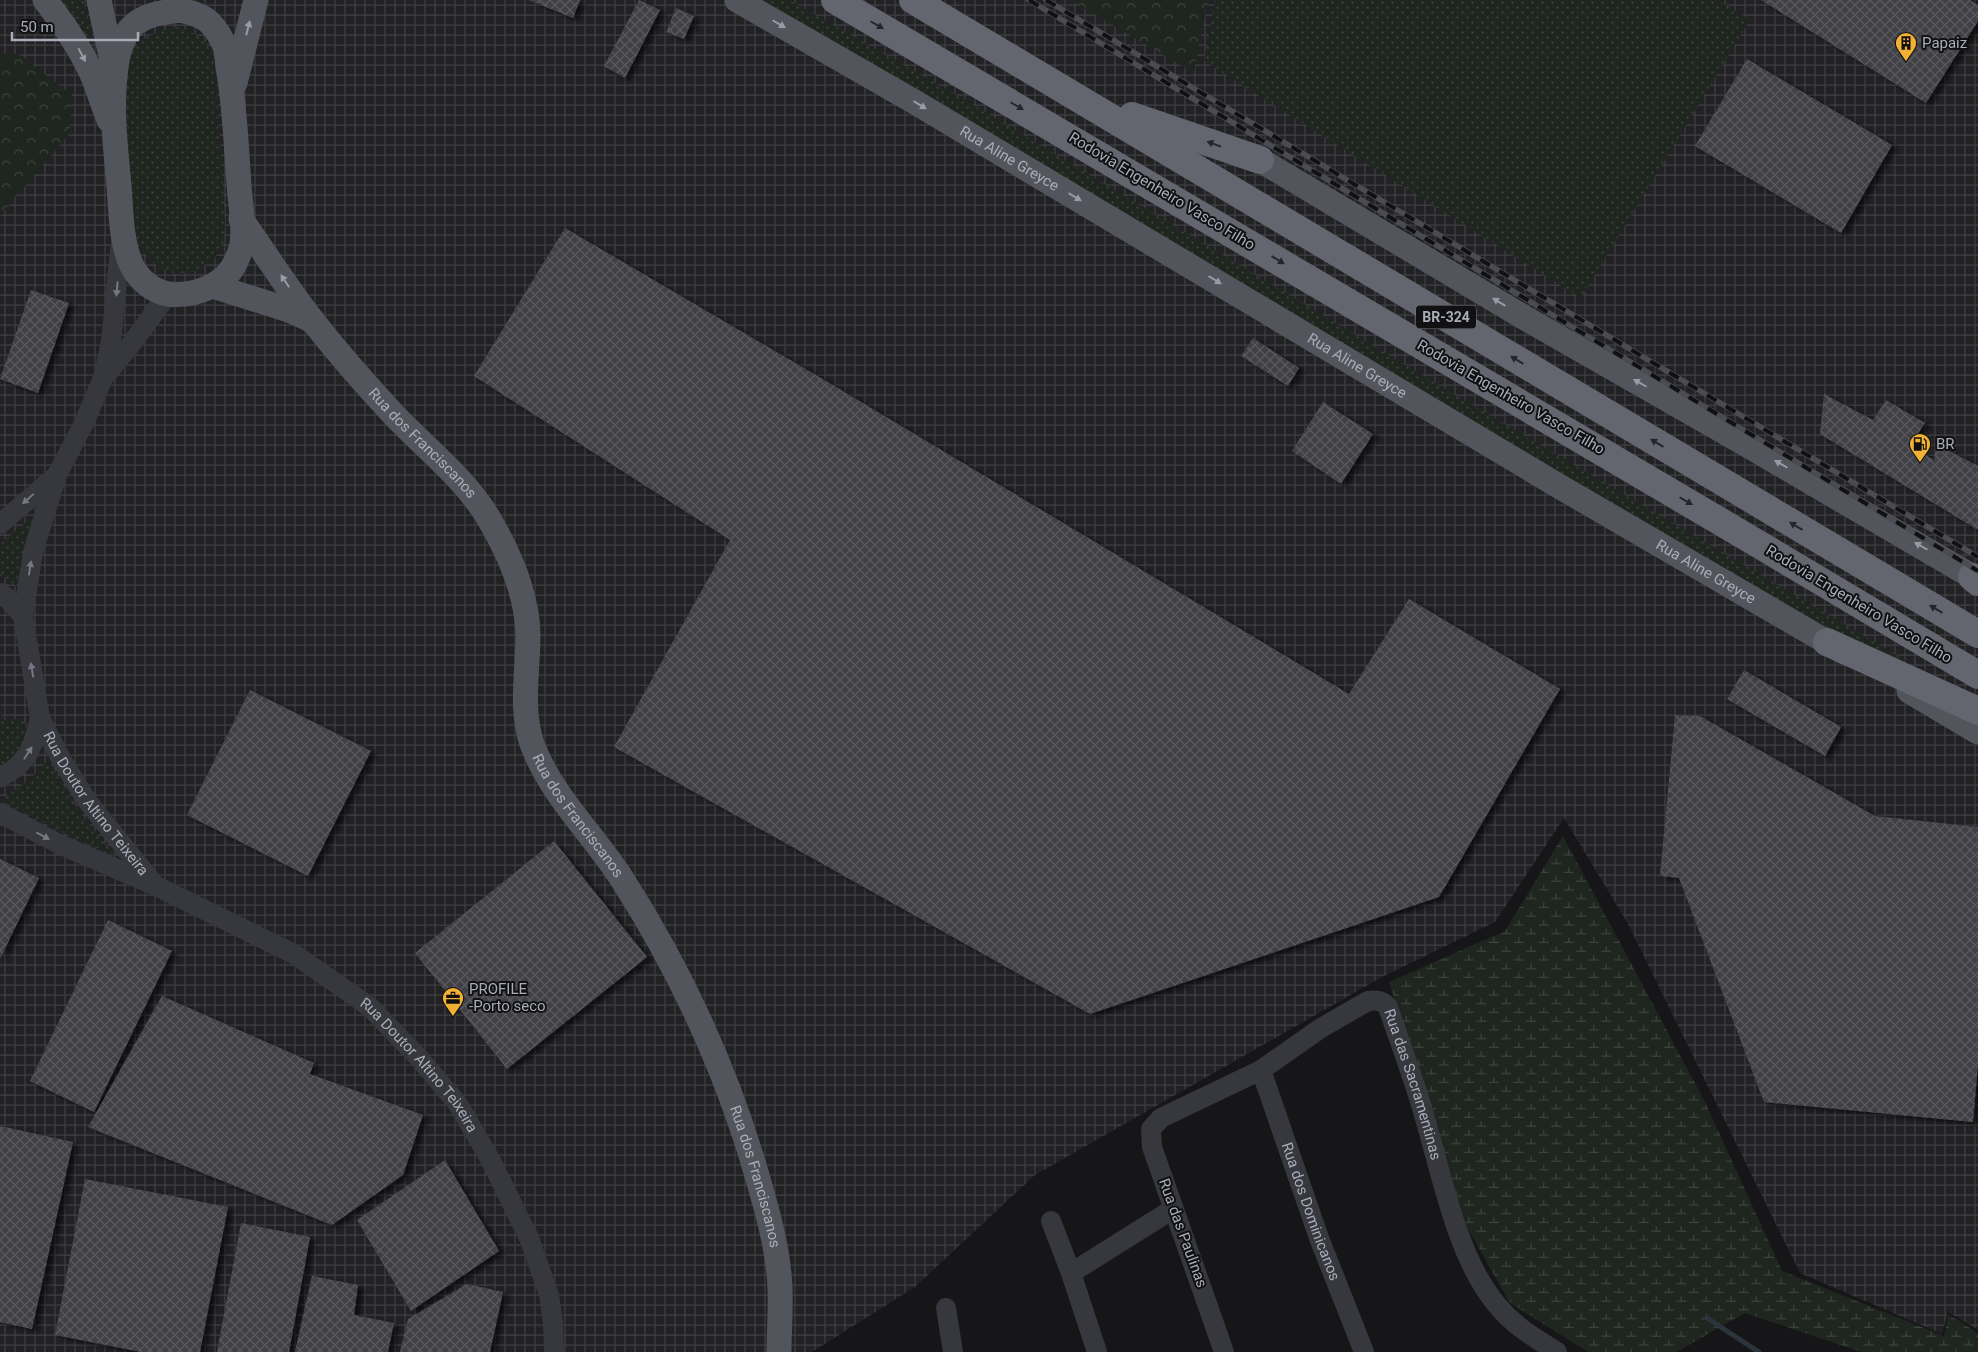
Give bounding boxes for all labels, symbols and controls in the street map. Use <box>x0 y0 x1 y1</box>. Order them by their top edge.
scale bar <box>12 10 139 42</box>
text: 50 m <box>20 18 54 36</box>
one-way arrow <box>772 20 787 28</box>
one-way arrow <box>870 20 883 29</box>
one-way arrow <box>245 21 253 36</box>
building icon: Papaiz <box>1894 31 1918 62</box>
place label: Papaiz <box>1922 34 1967 52</box>
one-way arrow <box>78 47 86 62</box>
one-way arrow <box>914 100 927 109</box>
one-way arrow <box>1011 102 1024 111</box>
street label: Rua Aline Greyce <box>956 122 1062 195</box>
street label: Rodovia Engenheiro Vasco Filho <box>1066 128 1258 254</box>
one-way arrow <box>1207 140 1222 147</box>
one-way arrow <box>1068 192 1082 201</box>
one-way arrow <box>1271 255 1284 264</box>
one-way arrow <box>280 275 290 288</box>
one-way arrow <box>1208 275 1221 284</box>
one-way arrow <box>113 282 121 298</box>
one-way arrow <box>1493 298 1506 307</box>
road number: BR-324 <box>1416 306 1476 328</box>
street label: Rua Aline Greyce <box>1304 329 1410 402</box>
street label: Rodovia Engenheiro Vasco Filho <box>1414 336 1608 458</box>
one-way arrow <box>1511 355 1524 364</box>
one-way arrow <box>1633 379 1647 388</box>
street label: Rua dos Franciscanos <box>365 384 480 502</box>
fuel station icon: BR <box>1908 432 1932 463</box>
place label: BR <box>1936 435 1955 453</box>
one-way arrow <box>1650 438 1663 447</box>
one-way arrow <box>1774 460 1787 469</box>
one-way arrow <box>22 494 35 505</box>
one-way arrow <box>1680 496 1693 505</box>
one-way arrow <box>1790 522 1803 531</box>
street label: Rua Aline Greyce <box>1653 536 1759 608</box>
street label: Rodovia Engenheiro Vasco Filho <box>1763 541 1955 667</box>
one-way arrow <box>1915 542 1928 551</box>
one-way arrow <box>27 560 35 576</box>
one-way arrow <box>1930 604 1943 613</box>
one-way arrow <box>28 661 36 677</box>
street label: Rua Doutor Altino Teixeira <box>39 728 152 879</box>
one-way arrow <box>23 746 32 760</box>
street label: Rua dos Franciscanos <box>528 751 627 881</box>
one-way arrow <box>36 832 50 840</box>
place label: PROFILE -Porto seco <box>469 980 546 1015</box>
office icon: PROFILE -Porto seco <box>441 986 465 1017</box>
street label: Rua Doutor Altino Teixeira <box>357 994 481 1136</box>
street label: Rua das Sacramentinas <box>1380 1007 1445 1162</box>
street label: Rua dos Franciscanos <box>726 1103 784 1249</box>
street label: Rua dos Dominicanos <box>1278 1140 1344 1283</box>
street label: Rua das Paulinas <box>1155 1176 1211 1290</box>

